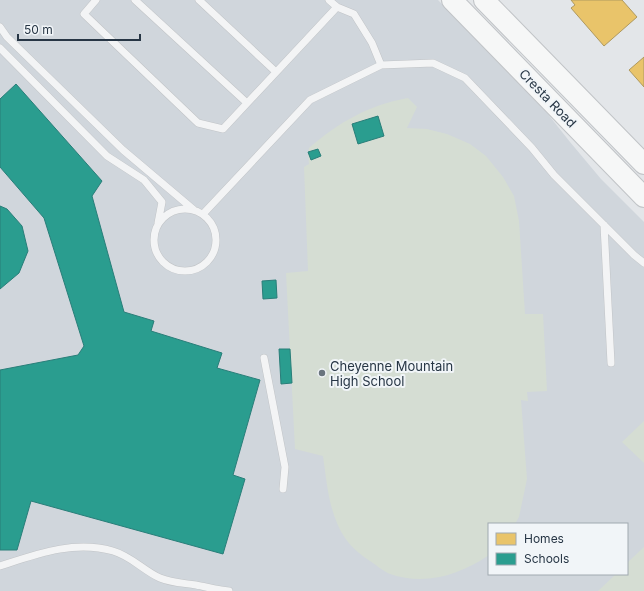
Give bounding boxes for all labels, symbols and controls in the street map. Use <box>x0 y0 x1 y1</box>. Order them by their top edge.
scale bar <box>18 16 140 42</box>
text: 50 m <box>24 22 53 37</box>
street label: Cresta Road <box>516 65 580 131</box>
place label: Cheyenne Mountain High School <box>330 358 453 389</box>
marker: Cheyenne Mountain High School <box>317 368 327 378</box>
legend <box>488 523 628 575</box>
text: Homes <box>524 531 564 546</box>
text: Schools <box>524 551 569 566</box>

